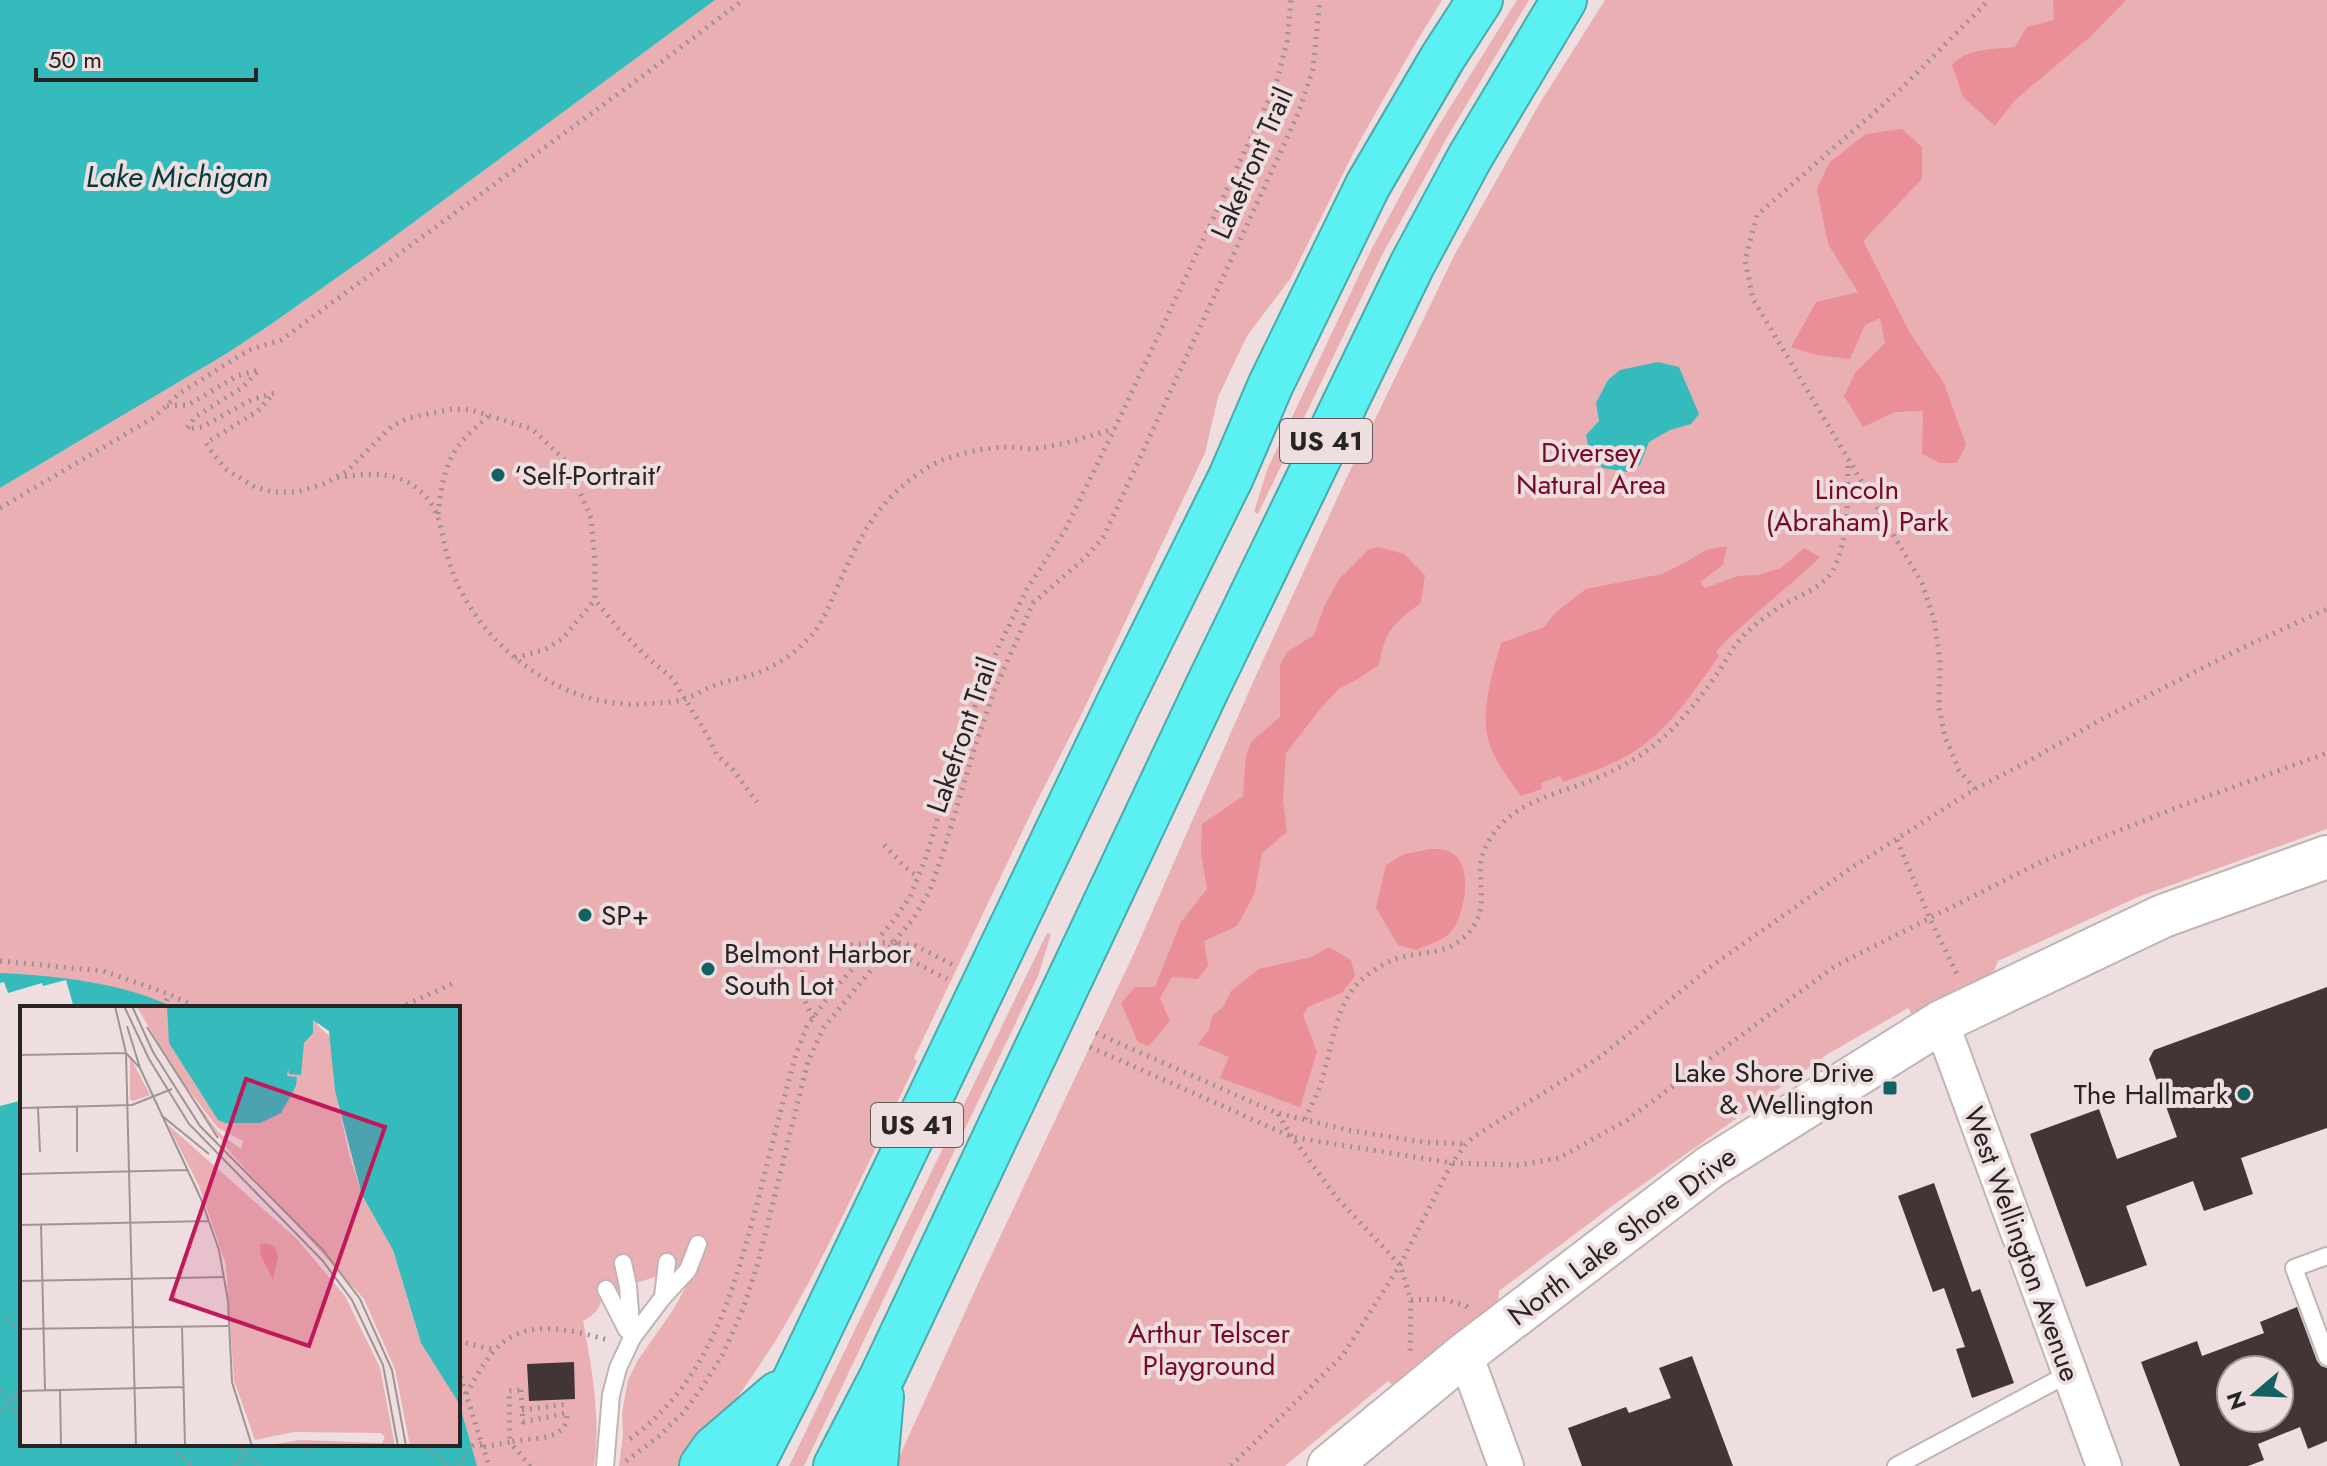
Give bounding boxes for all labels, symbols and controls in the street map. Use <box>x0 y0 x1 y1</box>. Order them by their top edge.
scale bar <box>36 32 256 82</box>
text: 50 m <box>48 42 102 77</box>
street label: Lakefront Trail <box>1200 81 1304 245</box>
water label: Lake Michigan <box>86 155 268 198</box>
road number: US 41 <box>1280 419 1372 463</box>
park label: Diversey Natural Area <box>1516 432 1666 505</box>
place label: ‘Self-Portrait’ <box>514 455 663 496</box>
marker: ‘Self-Portrait’ <box>489 466 507 484</box>
park label: Lincoln (Abraham) Park <box>1765 469 1949 542</box>
street label: Lakefront Trail <box>916 652 1008 818</box>
place label: SP+ <box>601 895 649 936</box>
marker: SP+ <box>576 906 594 924</box>
place label: Belmont Harbor South Lot <box>724 933 912 1006</box>
marker: Belmont Harbor South Lot <box>699 960 717 978</box>
inset map <box>20 1006 460 1446</box>
place label: Lake Shore Drive & Wellington <box>1674 1052 1874 1125</box>
place label: The Hallmark <box>2074 1074 2229 1115</box>
marker: Lake Shore Drive & Wellington <box>1881 1079 1899 1097</box>
marker: The Hallmark <box>2235 1085 2253 1103</box>
street label: West Wellington Avenue <box>1953 1101 2091 1387</box>
road number: US 41 <box>871 1103 963 1147</box>
street label: North Lake Shore Drive <box>1499 1136 1745 1336</box>
park label: Arthur Telscer Playground <box>1128 1313 1290 1386</box>
north arrow <box>2215 1354 2295 1434</box>
text: N <box>2218 1387 2254 1414</box>

